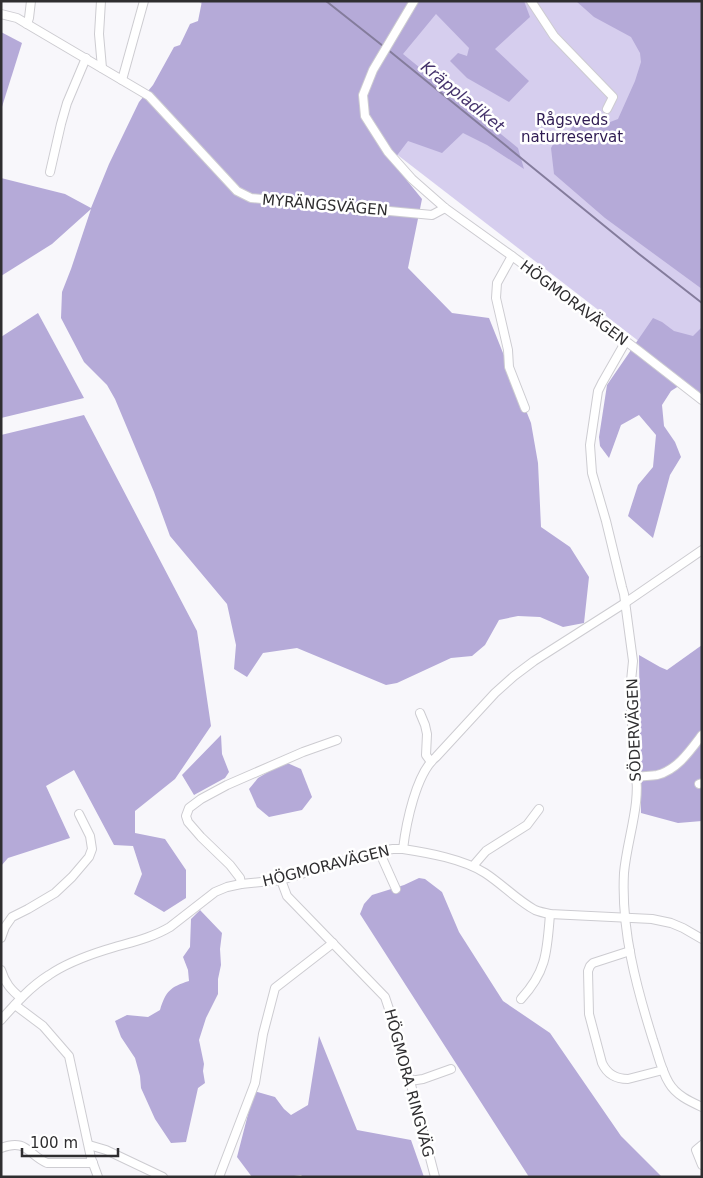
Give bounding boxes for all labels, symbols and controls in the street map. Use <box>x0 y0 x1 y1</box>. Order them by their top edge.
water label: Kräppladiket <box>417 57 509 136</box>
park label: Rågsveds naturreservat <box>521 111 623 146</box>
street label: MYRÄNGSVÄGEN <box>261 190 389 219</box>
street label: HÖGMORAVÄGEN <box>517 256 632 349</box>
street label: SÖDERVÄGEN <box>622 678 645 782</box>
street label: HÖGMORAVÄGEN <box>260 841 391 890</box>
street label: HÖGMORA RINGVÄG <box>381 1007 438 1159</box>
scale bar <box>22 1126 119 1158</box>
text: 100 m <box>30 1134 78 1152</box>

